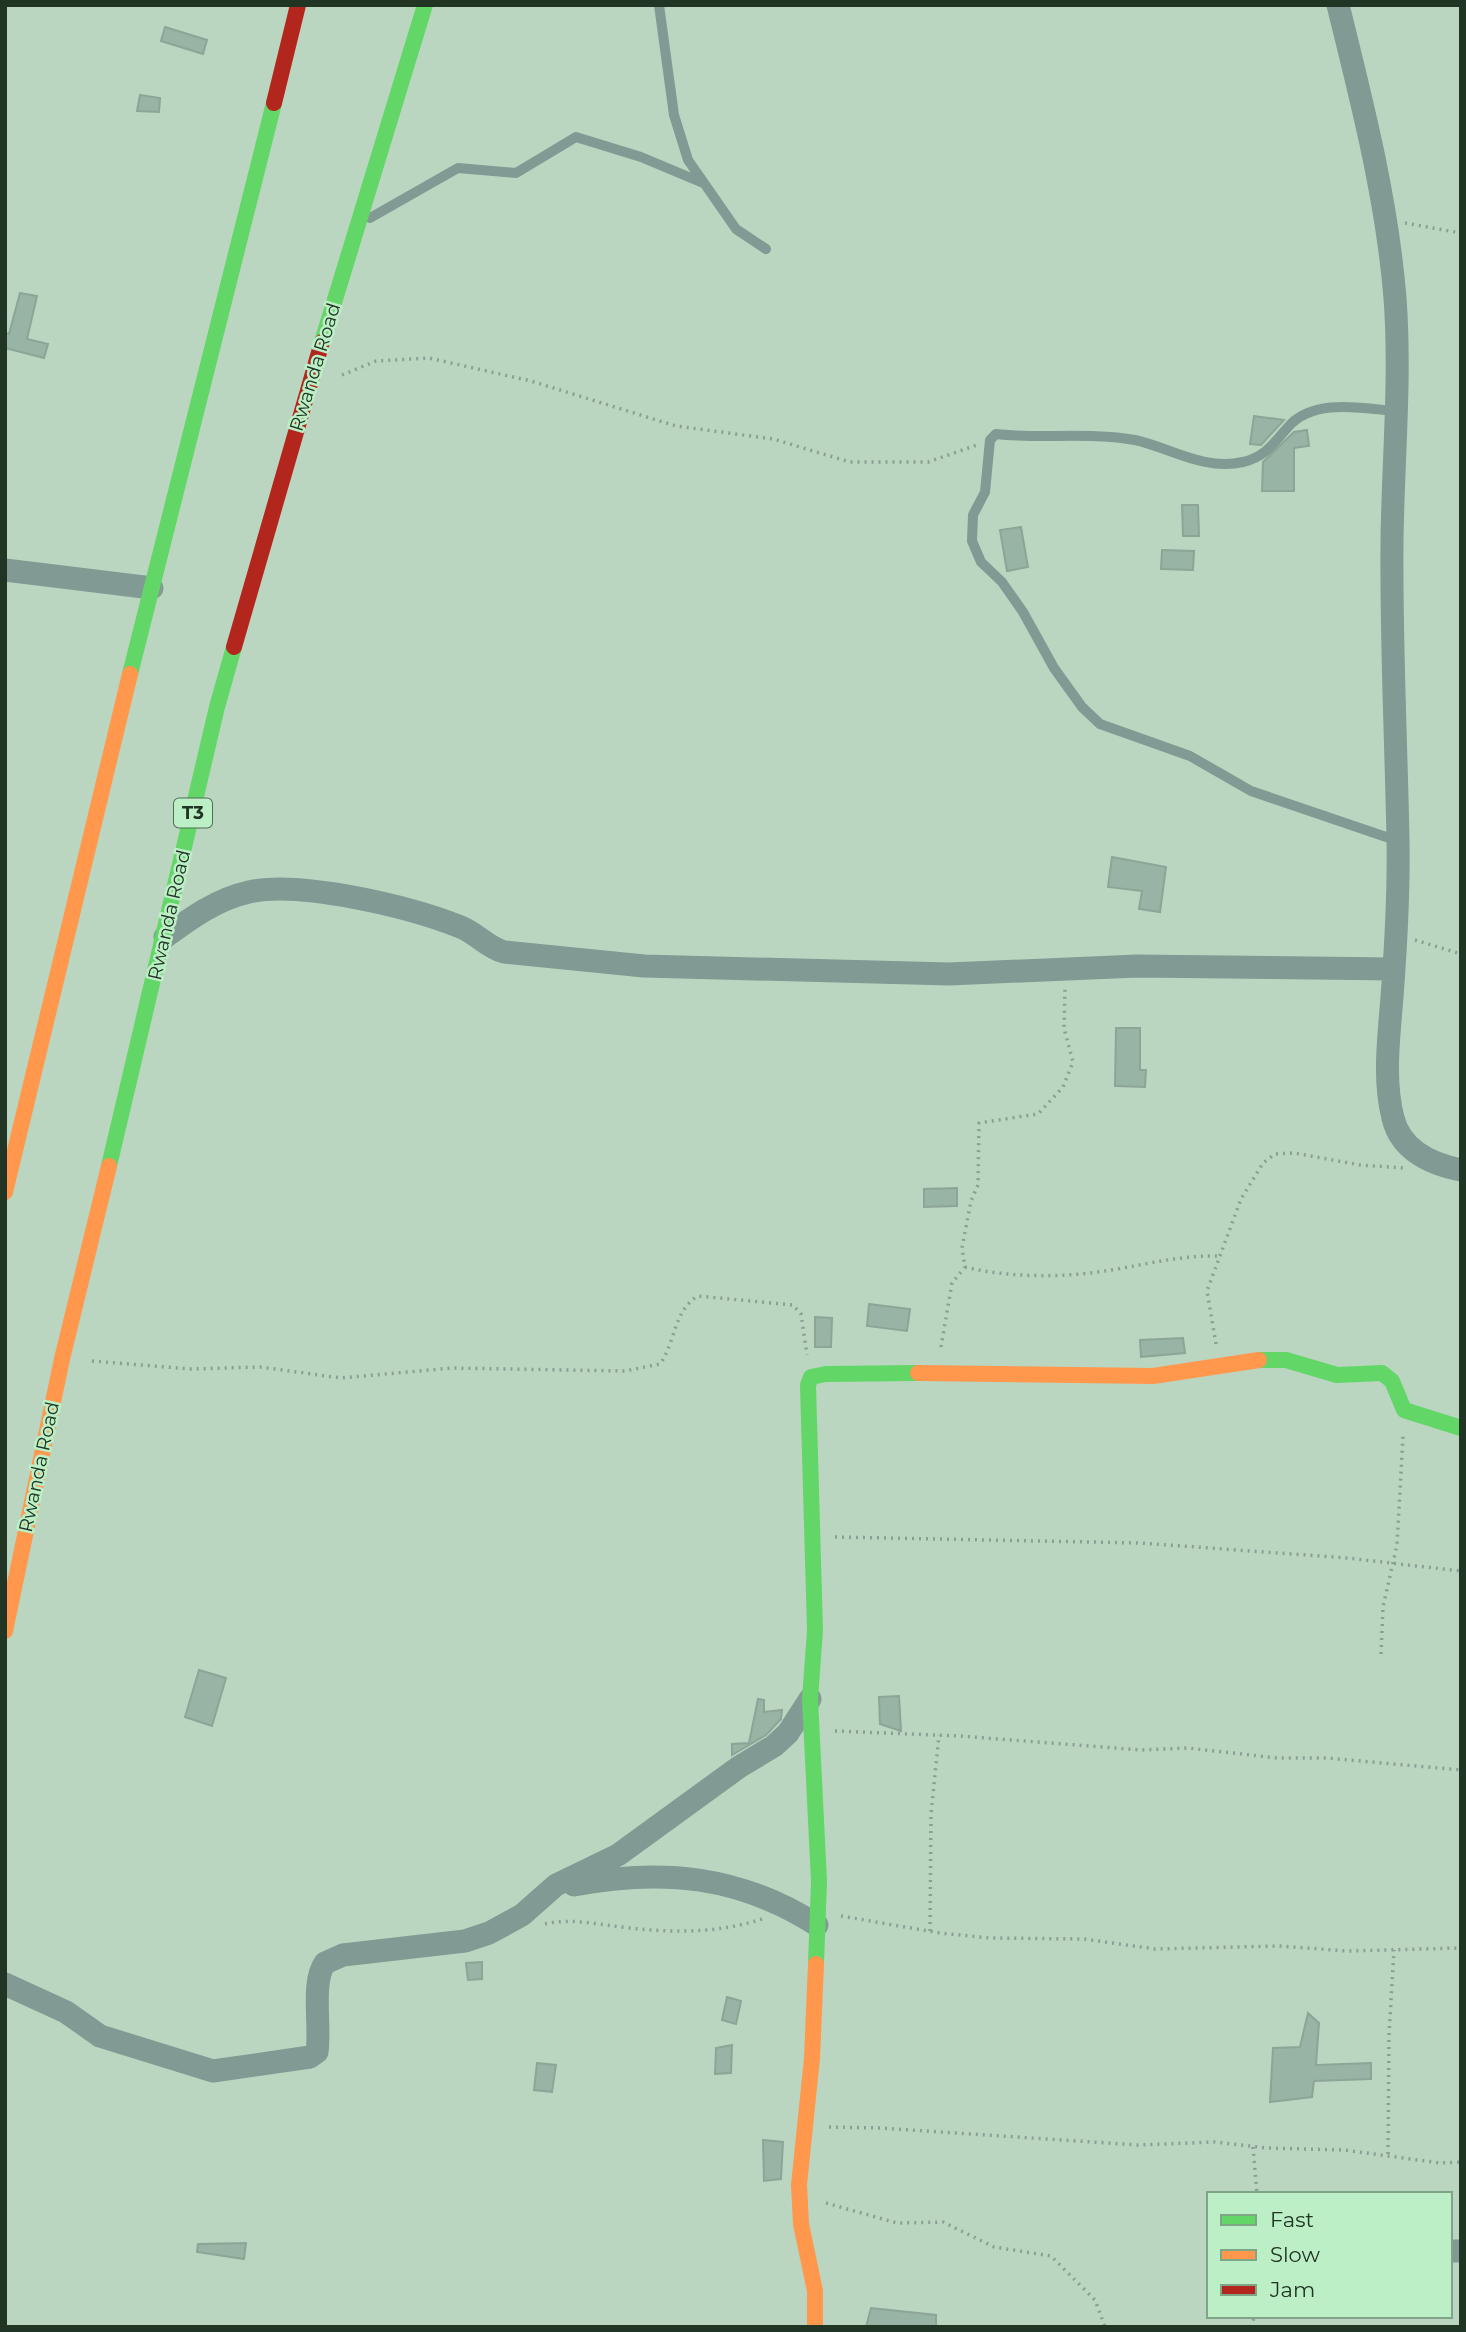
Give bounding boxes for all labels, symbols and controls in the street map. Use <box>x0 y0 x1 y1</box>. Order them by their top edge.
street label: Rwanda Road <box>285 300 345 434</box>
road number: T3 <box>174 798 212 828</box>
street label: Rwanda Road <box>143 848 195 982</box>
street label: Rwanda Road <box>14 1400 64 1534</box>
legend <box>1207 2192 1452 2318</box>
text: Fast <box>1270 2207 1314 2232</box>
text: Slow <box>1270 2242 1320 2267</box>
text: Jam <box>1269 2277 1315 2302</box>

